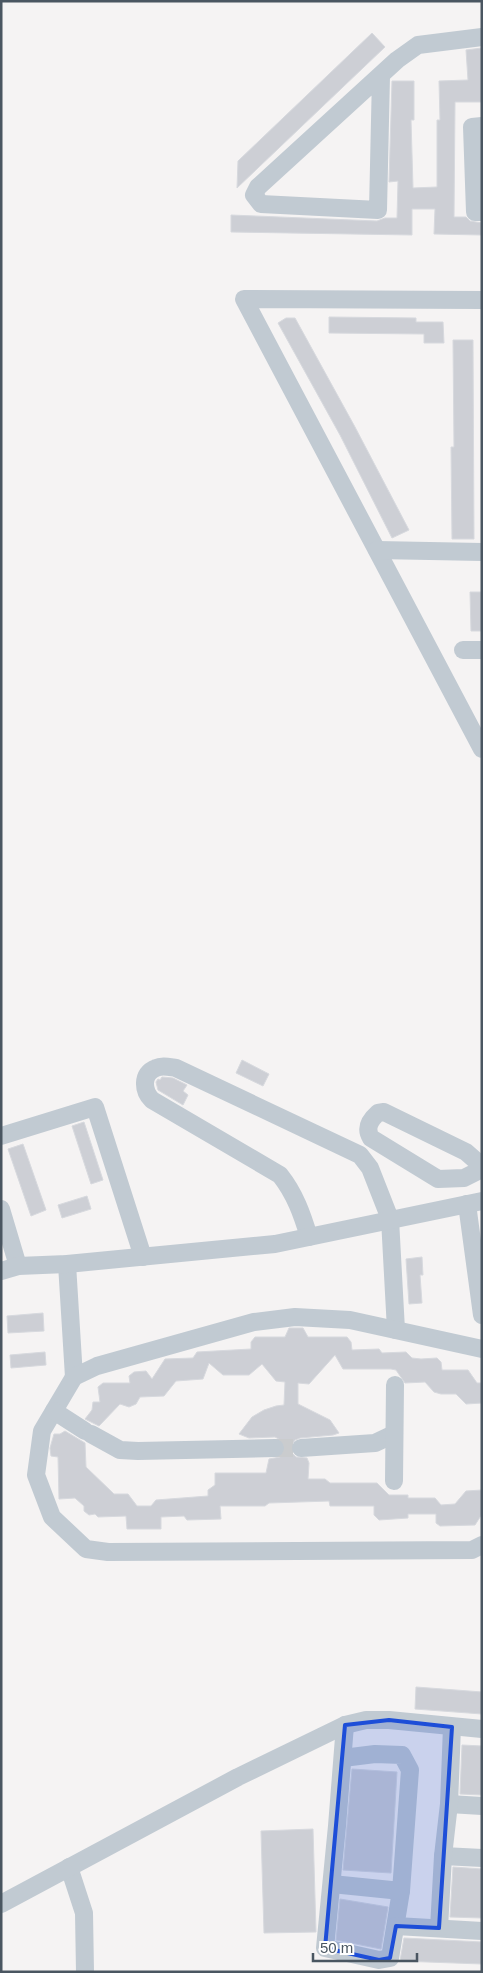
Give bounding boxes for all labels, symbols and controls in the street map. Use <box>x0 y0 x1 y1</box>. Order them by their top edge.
scale bar <box>313 1930 417 1962</box>
text: 50 m <box>320 1939 353 1956</box>

